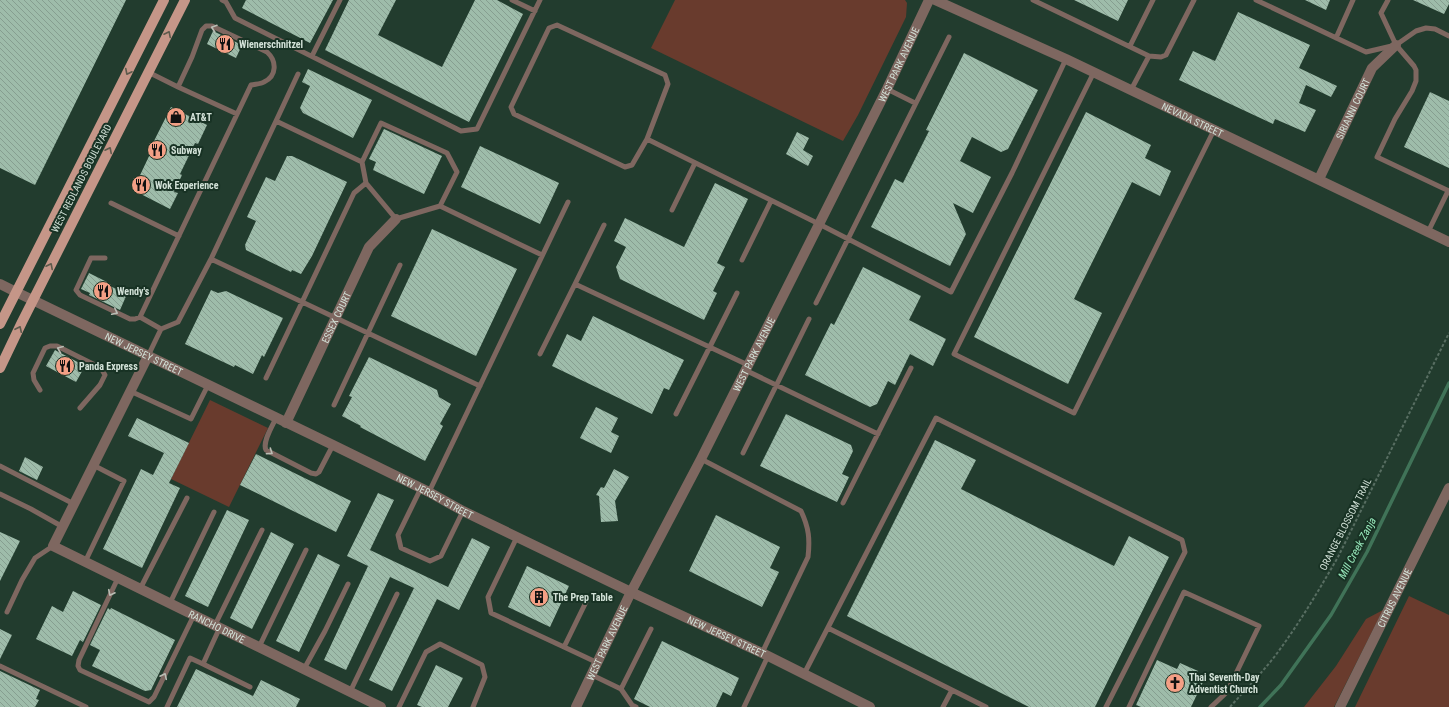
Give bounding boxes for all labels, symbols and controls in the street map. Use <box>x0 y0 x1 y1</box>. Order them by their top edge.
one-way arrow <box>211 24 218 33</box>
street label: WEST PARK AVENUE <box>876 25 921 104</box>
one-way arrow <box>163 31 170 38</box>
restaurant icon: Wienerschnitzel <box>214 33 236 55</box>
place label: Wienerschnitzel <box>239 39 303 50</box>
one-way arrow <box>125 68 132 76</box>
street label: SIRIANNI COURT <box>1334 77 1372 141</box>
street label: NEVADA STREET <box>1160 101 1225 139</box>
shop icon: AT&T <box>165 106 187 128</box>
place label: AT&T <box>190 112 213 123</box>
street label: WEST REDLANDS BOULEVARD <box>49 122 114 234</box>
restaurant icon: Subway <box>146 139 168 161</box>
place label: Subway <box>171 145 202 156</box>
one-way arrow <box>104 147 112 154</box>
restaurant icon: Wok Experience <box>130 174 152 196</box>
place label: Wok Experience <box>155 180 219 191</box>
one-way arrow <box>46 263 53 270</box>
restaurant icon: Wendy's <box>92 280 114 302</box>
place label: Wendy's <box>117 286 150 297</box>
street label: ESSEX COURT <box>320 290 353 345</box>
one-way arrow <box>111 307 119 315</box>
street label: WEST PARK AVENUE <box>731 316 777 393</box>
one-way arrow <box>14 326 22 333</box>
street label: NEW JERSEY STREET <box>103 331 184 378</box>
one-way arrow <box>57 345 64 353</box>
restaurant icon: Panda Express <box>54 355 76 377</box>
place label: Panda Express <box>79 361 138 372</box>
one-way arrow <box>266 447 273 454</box>
street label: NEW JERSEY STREET <box>395 472 475 521</box>
street label: ORANGE BLOSSOM TRAIL <box>1317 476 1374 572</box>
water label: Mill Creek Zanja <box>1336 515 1379 581</box>
street label: CITRUS AVENUE <box>1376 567 1414 629</box>
building icon: The Prep Table <box>528 586 550 608</box>
one-way arrow <box>108 589 116 596</box>
place label: The Prep Table <box>553 592 613 603</box>
street label: WEST PARK AVENUE <box>585 604 630 682</box>
street label: RANCHO DRIVE <box>187 608 247 645</box>
street label: NEW JERSEY STREET <box>686 614 767 660</box>
church icon: Thai Seventh-Day Adventist Church <box>1164 672 1186 694</box>
place label: Thai Seventh-Day Adventist Church <box>1189 672 1260 695</box>
one-way arrow <box>159 673 167 680</box>

